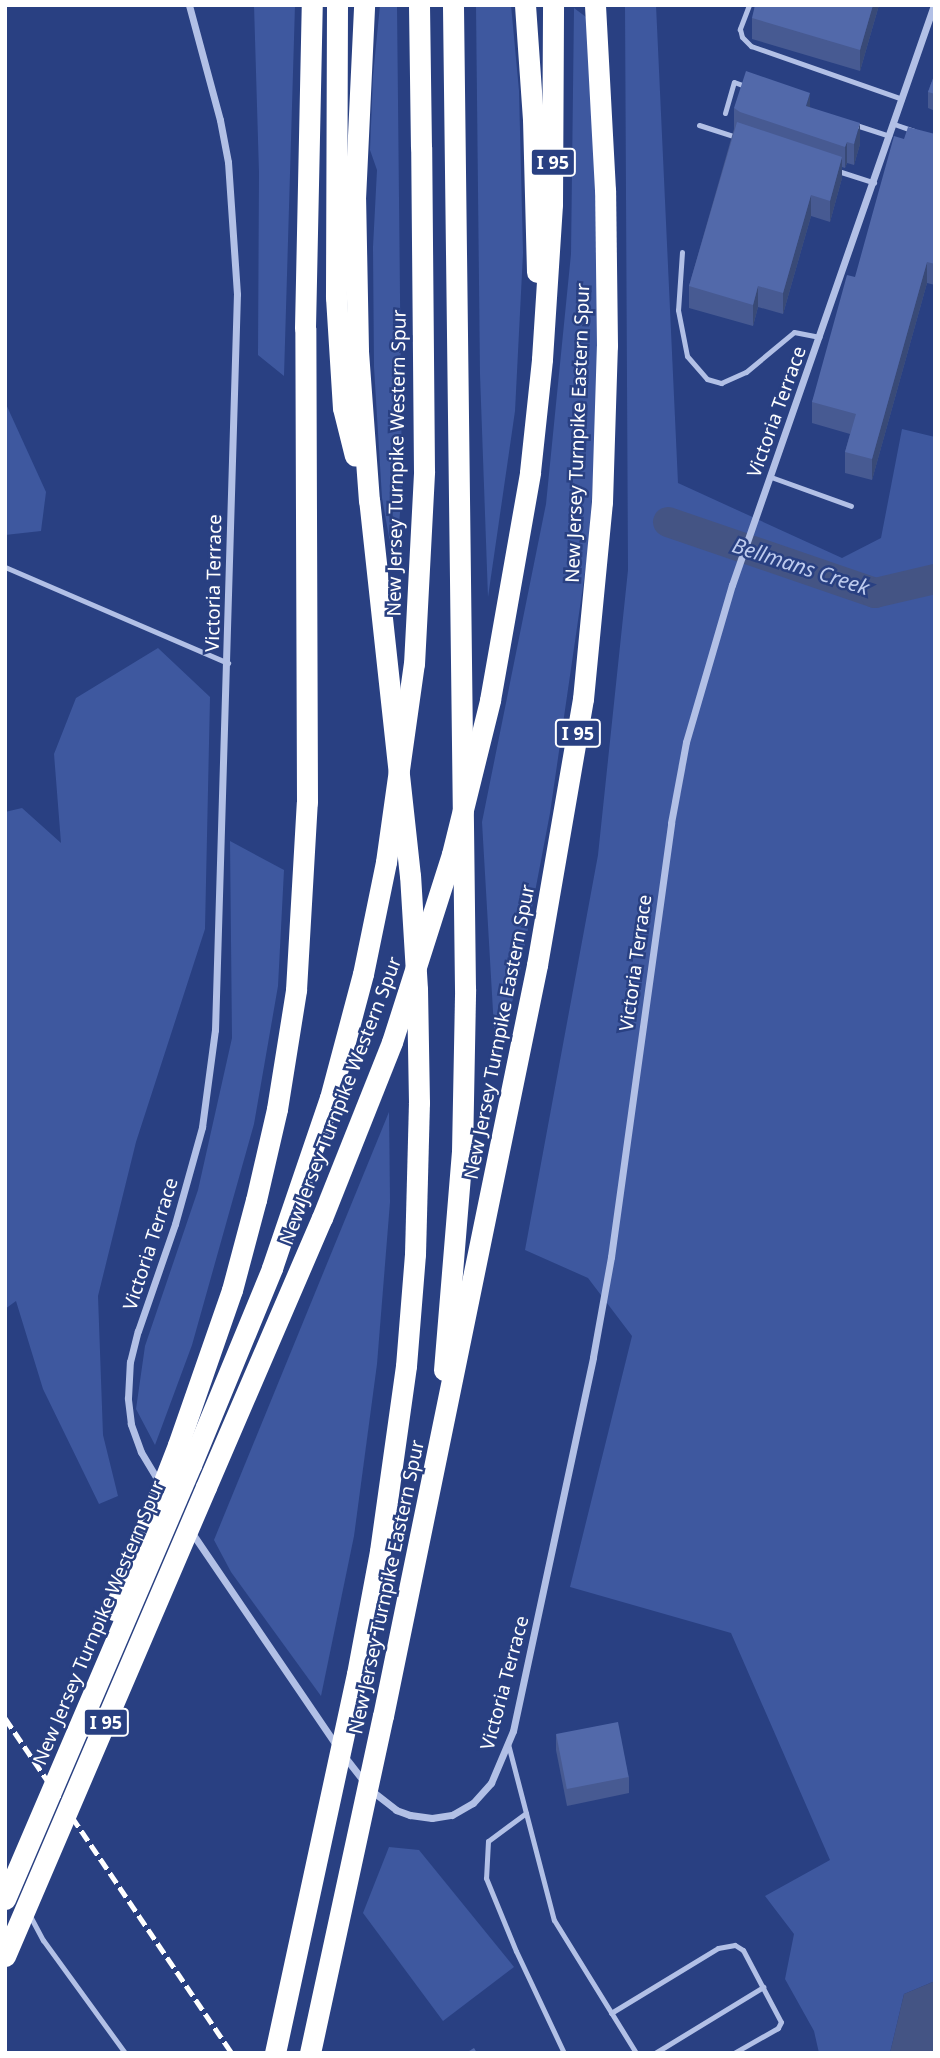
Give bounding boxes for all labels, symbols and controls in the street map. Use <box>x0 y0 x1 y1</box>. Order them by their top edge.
road number: I 95 <box>528 148 578 176</box>
street label: New Jersey Turnpike Eastern Spur <box>561 283 595 583</box>
street label: New Jersey Turnpike Western Spur <box>383 309 411 617</box>
street label: Victoria Terrace <box>743 343 811 481</box>
street label: Victoria Terrace <box>201 514 227 652</box>
water label: Bellmans Creek <box>729 532 873 600</box>
road number: I 95 <box>554 718 602 748</box>
street label: New Jersey Turnpike Eastern Spur <box>460 883 540 1181</box>
street label: Victoria Terrace <box>615 893 657 1033</box>
street label: New Jersey Turnpike Western Spur <box>275 954 407 1248</box>
street label: Victoria Terrace <box>119 1175 183 1313</box>
street label: New Jersey Turnpike Eastern Spur <box>345 1438 429 1736</box>
street label: New Jersey Turnpike Western Spur <box>29 1477 169 1769</box>
street label: Victoria Terrace <box>476 1613 534 1753</box>
road number: I 95 <box>82 1708 130 1736</box>

